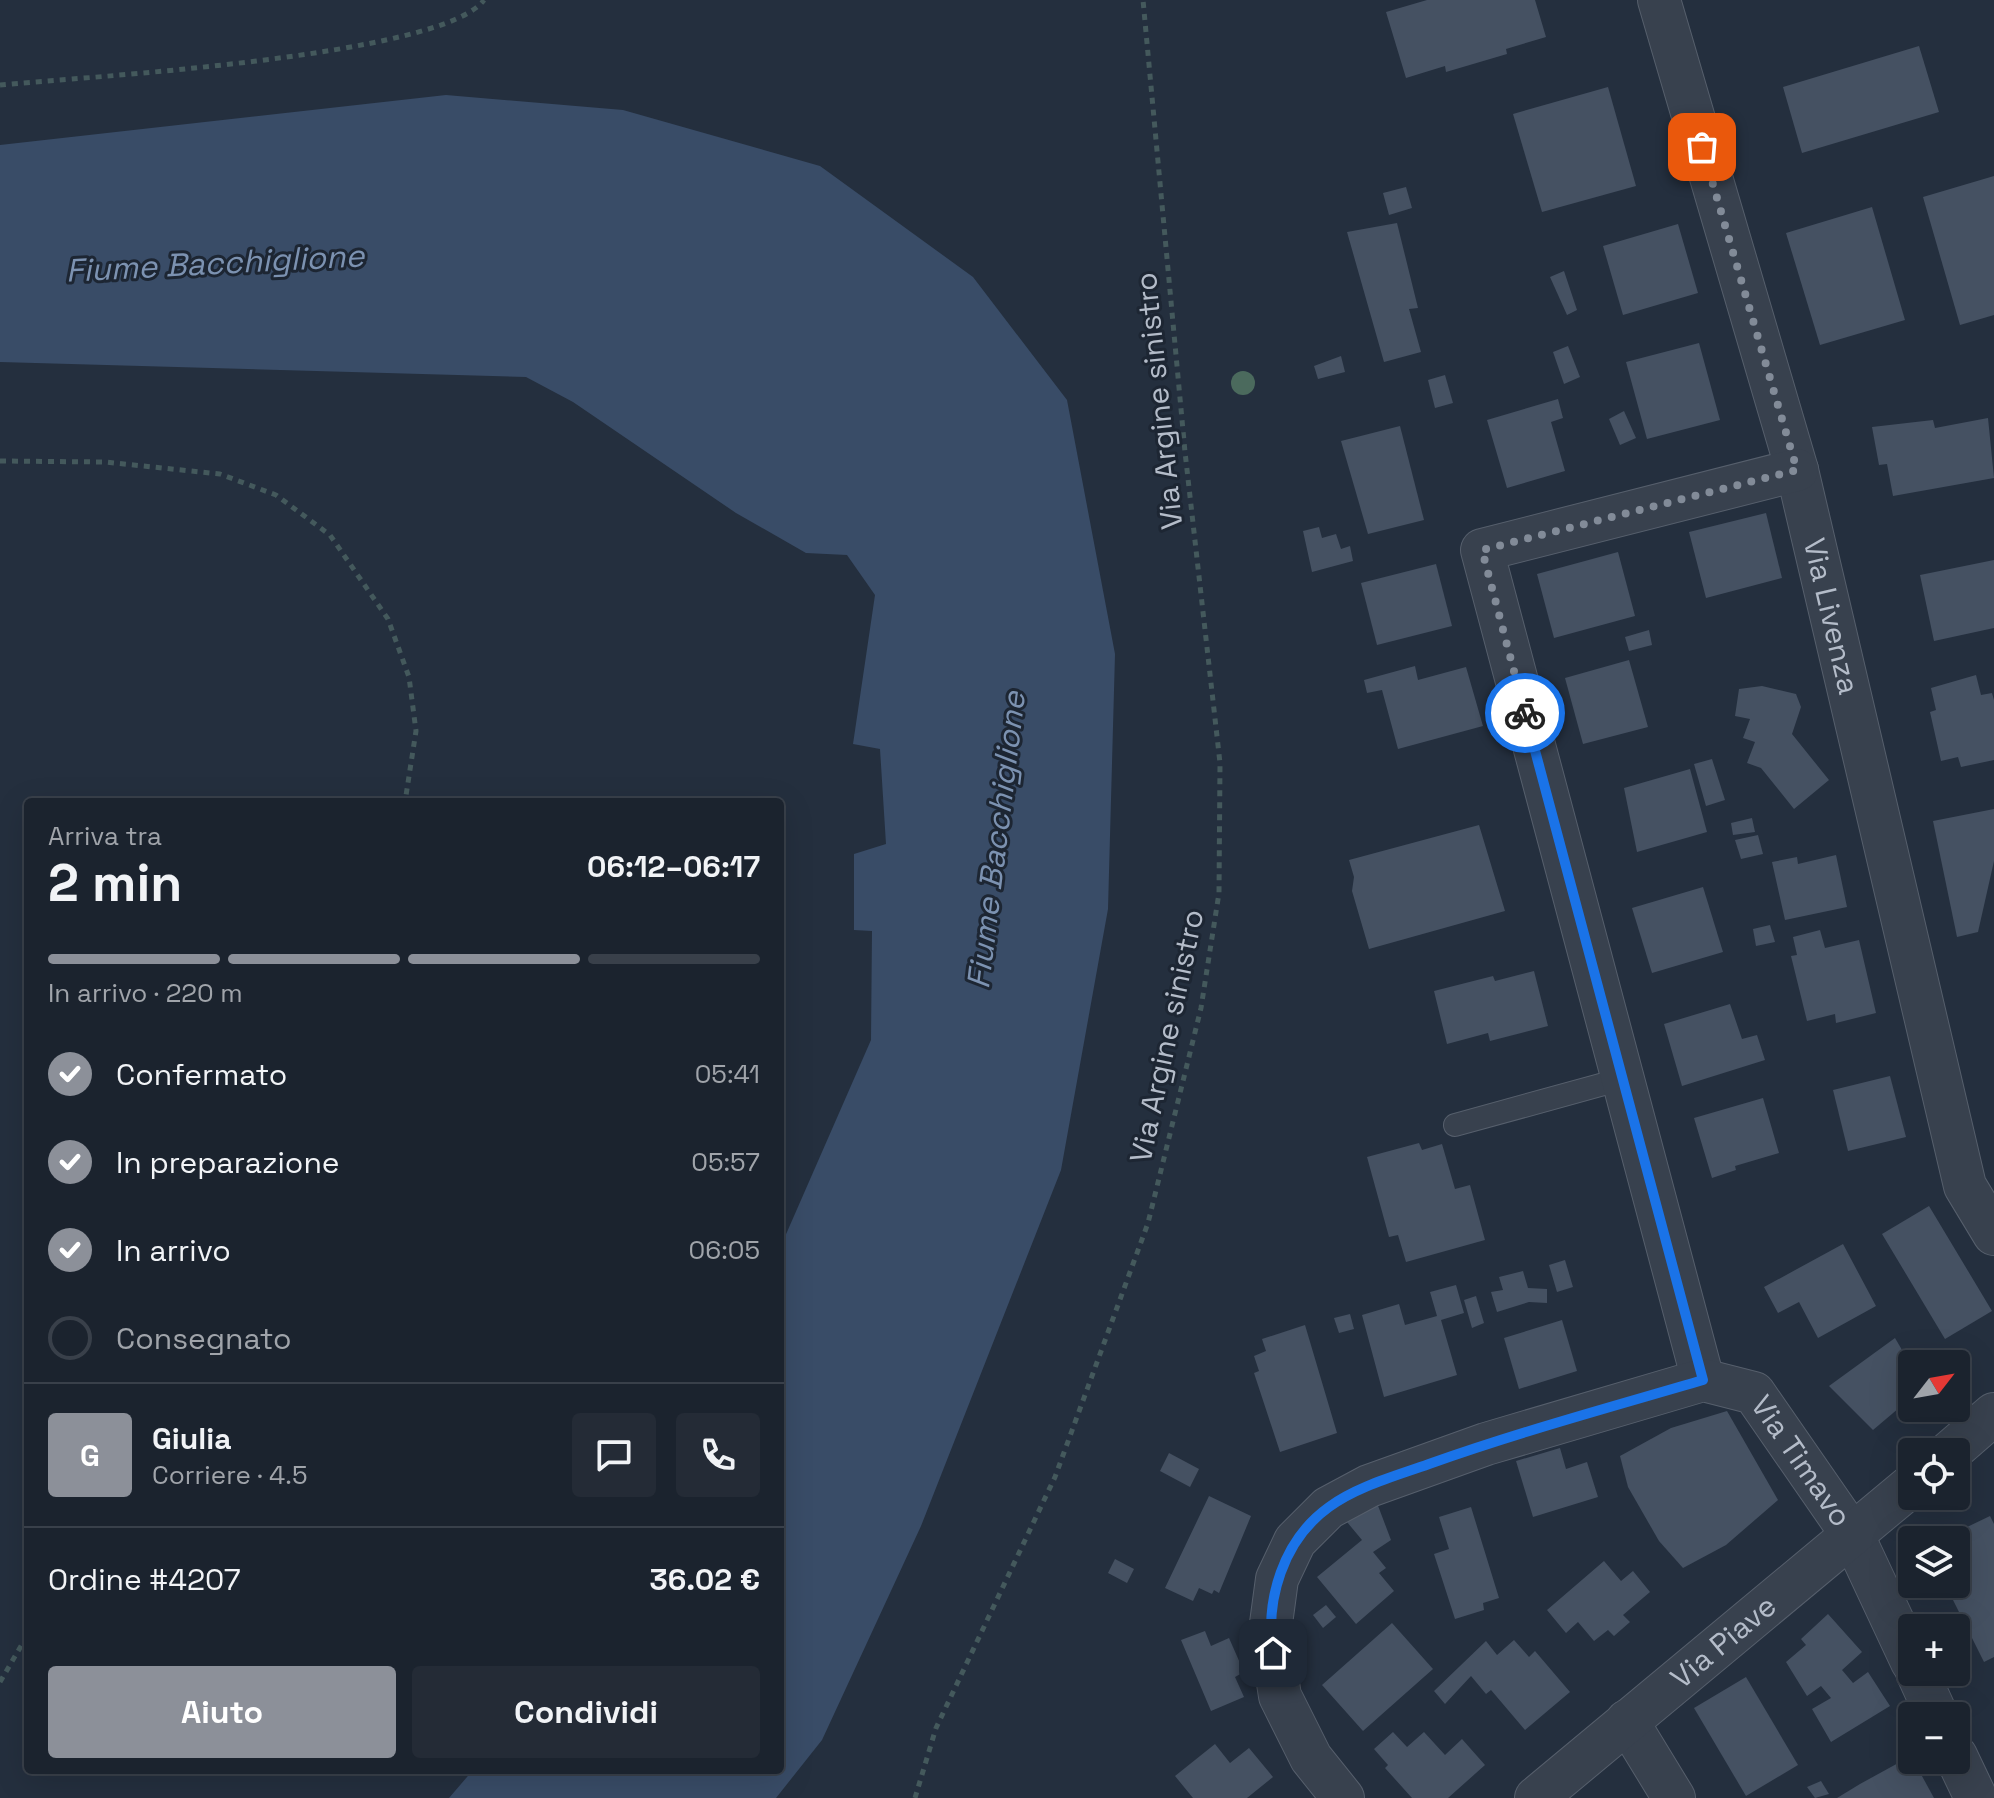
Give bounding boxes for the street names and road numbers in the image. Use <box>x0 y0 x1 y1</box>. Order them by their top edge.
street label: Via Argine sinistro <box>1126 271 1191 531</box>
street label: Via Livenza <box>1795 534 1869 698</box>
street label: Via Argine sinistro <box>1121 906 1212 1166</box>
street label: Via Timavo <box>1742 1388 1861 1534</box>
street label: Via Piave <box>1662 1586 1784 1697</box>

